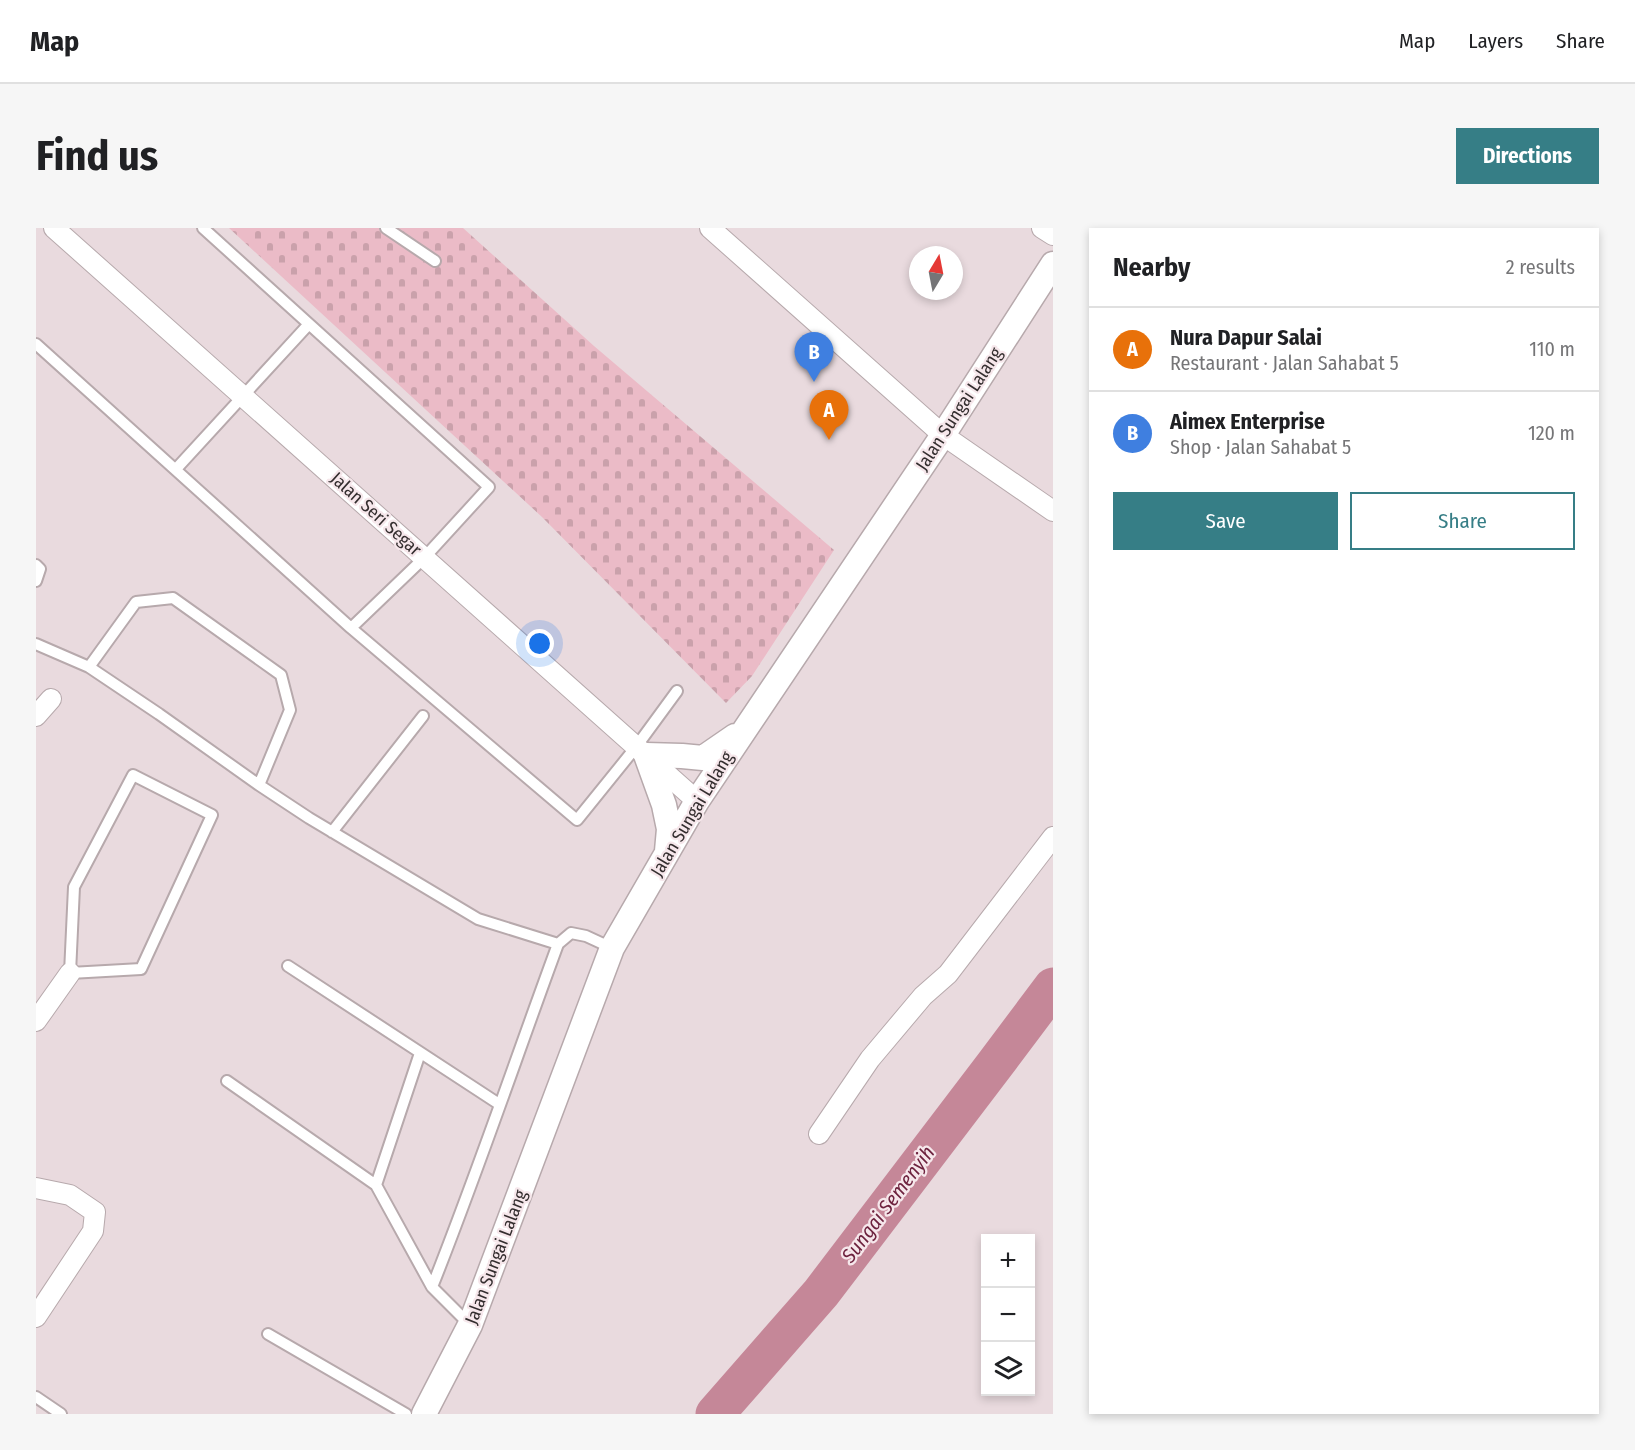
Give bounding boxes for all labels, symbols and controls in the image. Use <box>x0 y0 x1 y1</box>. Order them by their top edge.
text: Map <box>30 25 79 58</box>
text: Map <box>1399 28 1435 54</box>
text: Layers <box>1468 28 1523 54</box>
text: Share <box>1556 28 1605 54</box>
button: Directions <box>1456 128 1599 184</box>
text: Find us <box>36 131 158 181</box>
north arrow <box>909 246 963 300</box>
text: Nearby <box>1113 252 1190 283</box>
text: 2 results <box>1506 255 1575 279</box>
text: Nura Dapur Salai <box>1170 324 1322 351</box>
pin: B <box>794 332 834 382</box>
text: A <box>1127 337 1138 361</box>
text: 110 m <box>1529 337 1575 361</box>
street label: Jalan Sungai Lalang <box>911 343 1007 475</box>
text: Restaurant · Jalan Sahabat 5 <box>1170 351 1399 375</box>
pin: A <box>810 390 848 440</box>
text: Aimex Enterprise <box>1170 408 1325 435</box>
text: B <box>1127 421 1138 445</box>
text: 120 m <box>1528 421 1575 445</box>
text: Shop · Jalan Sahabat 5 <box>1170 435 1351 459</box>
street label: Jalan Seri Segar <box>326 467 426 561</box>
button: Save <box>1113 492 1338 550</box>
button: Share <box>1350 492 1575 550</box>
your location <box>525 629 554 658</box>
street label: Jalan Sungai Lalang <box>646 747 738 881</box>
water label: Sungai Semenyih <box>836 1141 940 1268</box>
street label: Jalan Sungai Lalang <box>460 1186 532 1327</box>
map controls <box>981 1234 1035 1396</box>
button: + <box>981 1234 1035 1288</box>
button: − <box>981 1288 1035 1342</box>
button: layers <box>981 1342 1035 1396</box>

